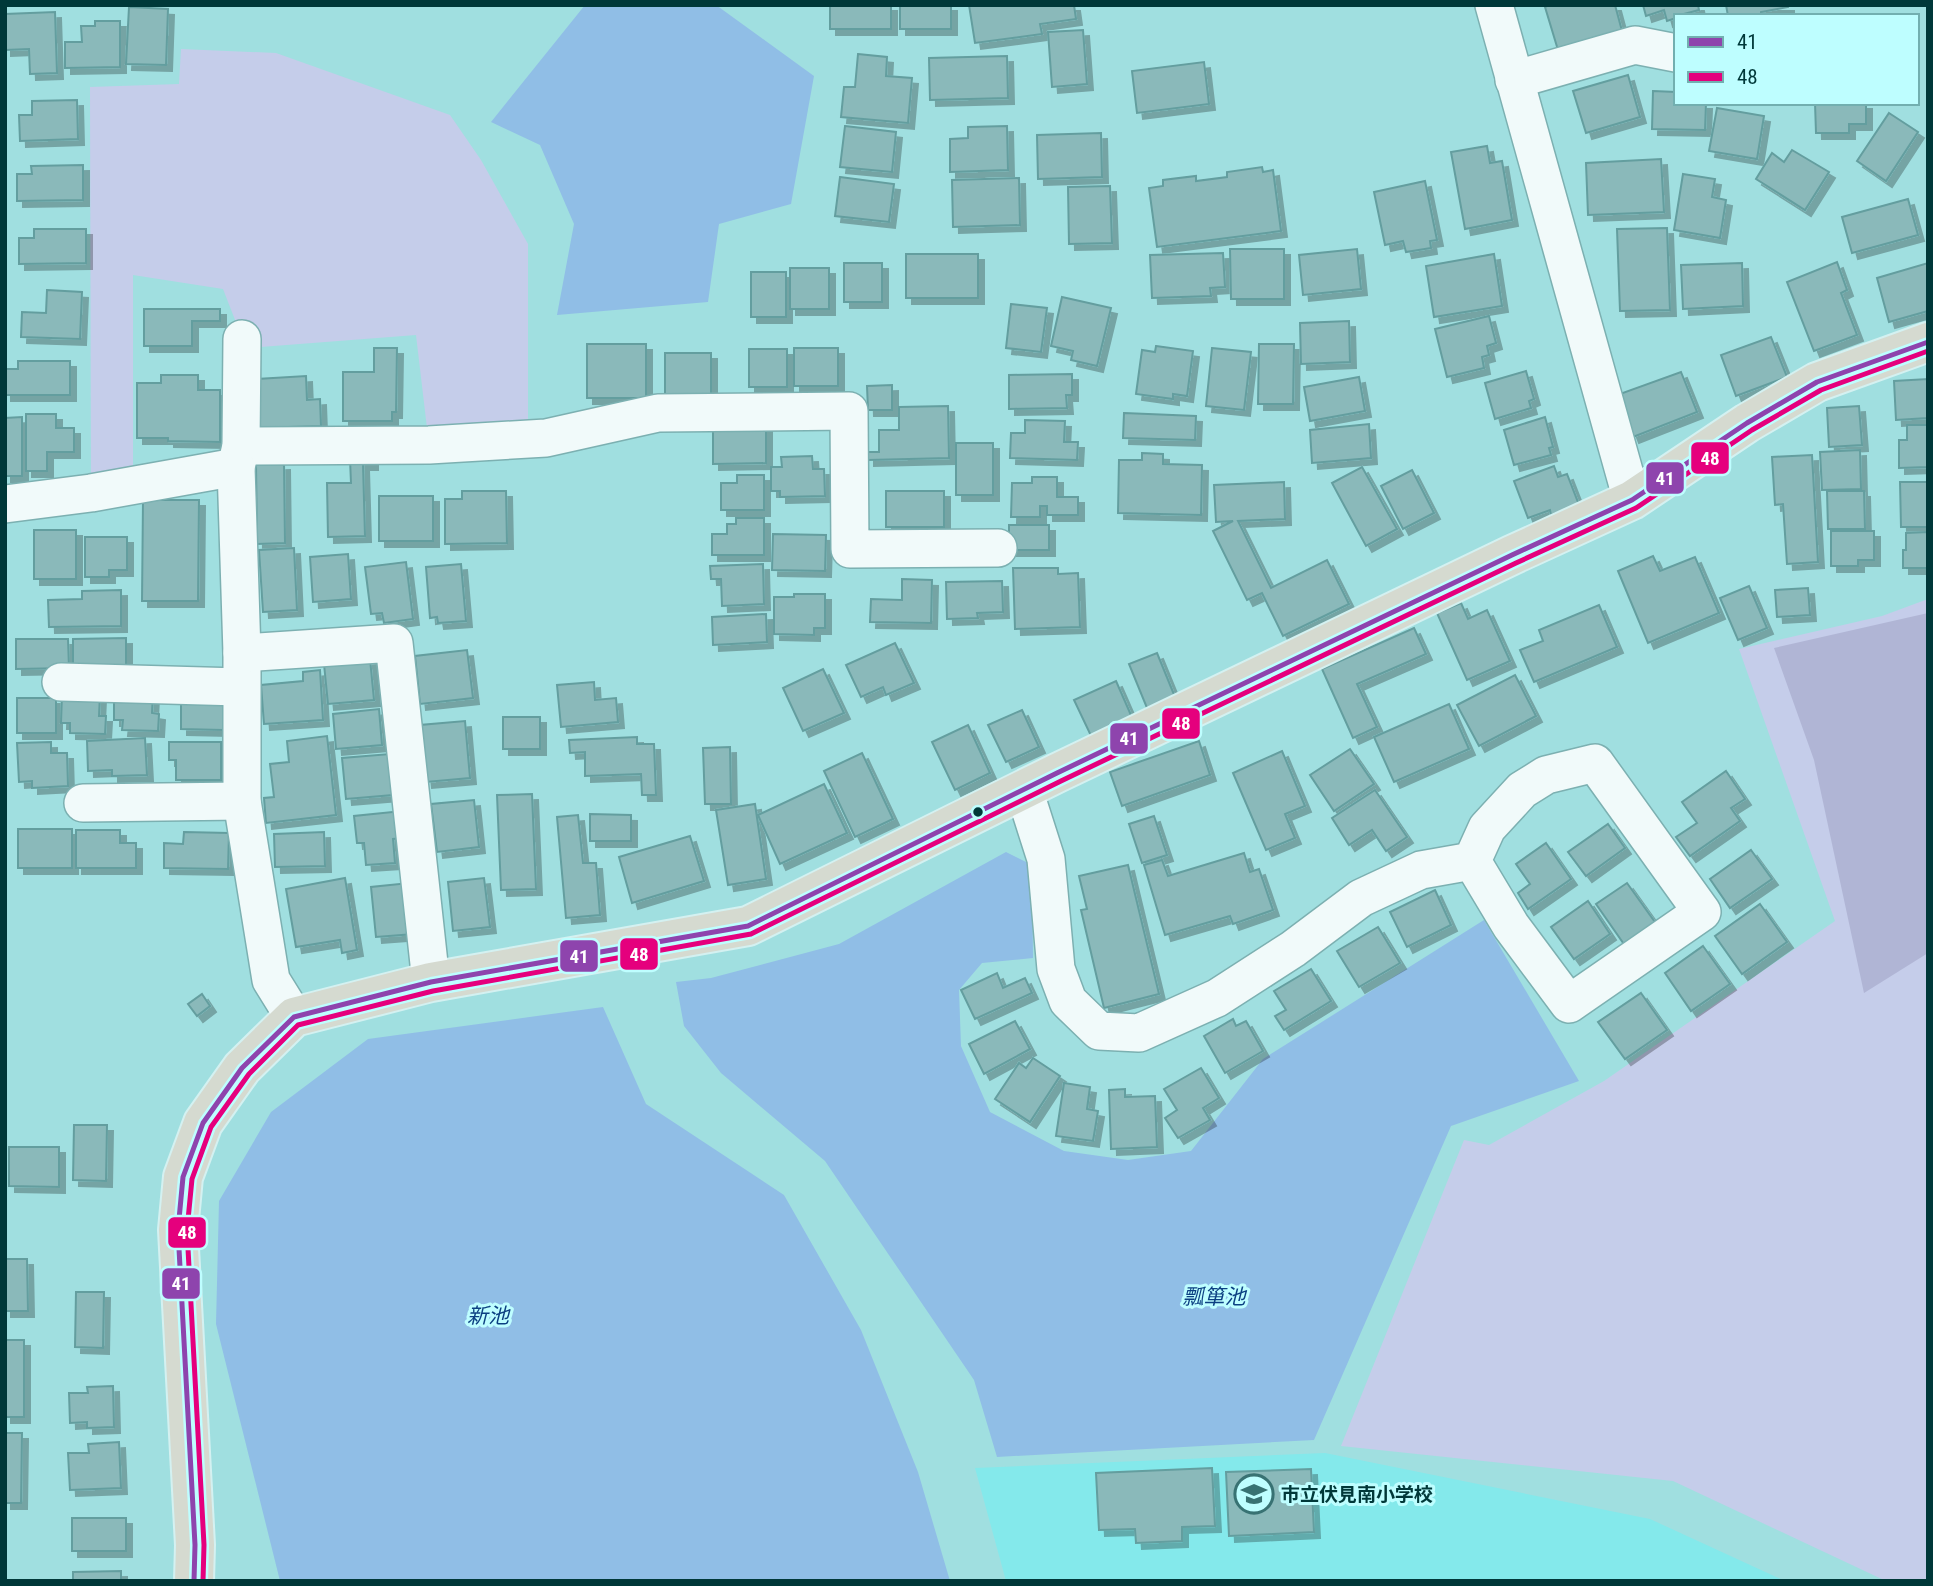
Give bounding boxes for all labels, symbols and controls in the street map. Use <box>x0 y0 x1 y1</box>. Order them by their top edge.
legend <box>1674 14 1919 105</box>
text: 41 <box>1737 30 1758 54</box>
text: 48 <box>1737 65 1758 89</box>
line badge: 48 <box>1690 441 1730 475</box>
text: 48 <box>1700 447 1720 470</box>
line badge: 41 <box>1645 461 1685 495</box>
text: 41 <box>1655 467 1675 490</box>
line badge: 48 <box>1161 707 1201 740</box>
text: 48 <box>1171 712 1191 735</box>
line badge: 41 <box>1109 722 1149 755</box>
text: 41 <box>1119 727 1139 750</box>
unlabelled marker <box>971 805 985 819</box>
line badge: 48 <box>619 937 659 971</box>
line badge: 41 <box>559 939 599 973</box>
text: 48 <box>629 943 649 966</box>
text: 41 <box>569 945 589 968</box>
line badge: 48 <box>167 1216 207 1249</box>
text: 48 <box>177 1221 197 1244</box>
line badge: 41 <box>161 1267 201 1300</box>
text: 41 <box>171 1272 191 1295</box>
water label: 瓢箪池 <box>1183 1285 1247 1309</box>
water label: 新池 <box>467 1304 511 1328</box>
school or university icon: 市立伏見南小学校 <box>1233 1473 1275 1515</box>
place label: 市立伏見南小学校 <box>1281 1483 1433 1506</box>

